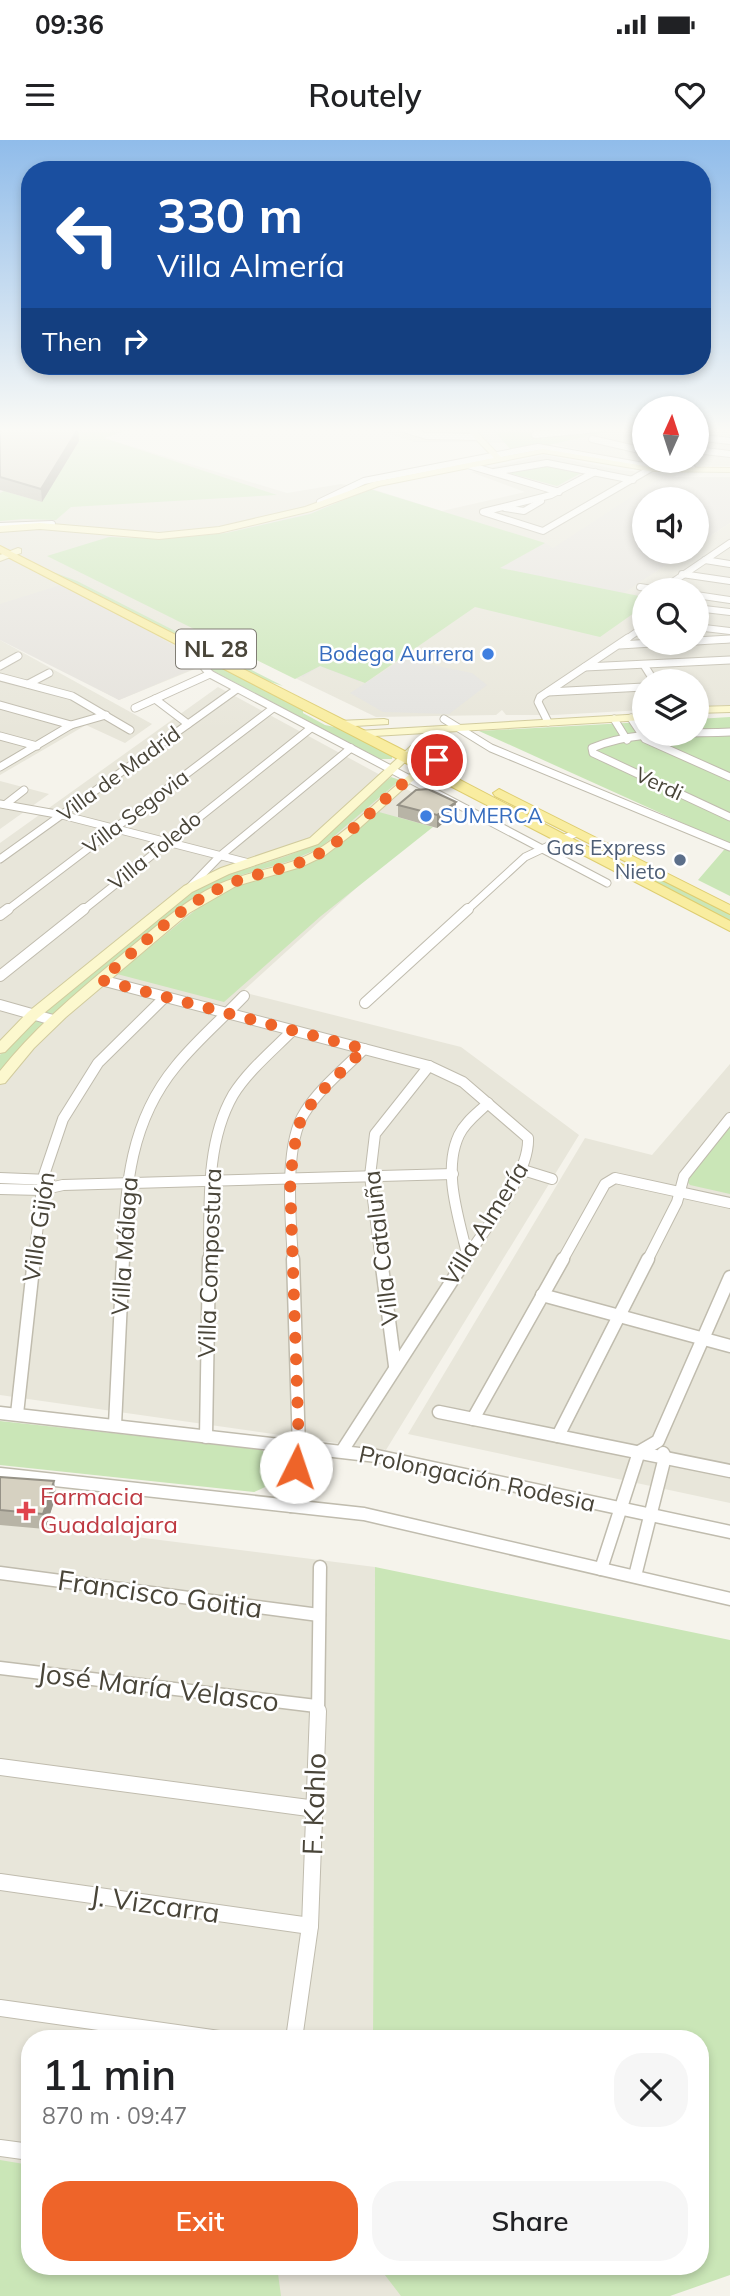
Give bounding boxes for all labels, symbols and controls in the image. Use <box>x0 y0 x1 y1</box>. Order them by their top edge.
text: 09:36 <box>35 8 104 41</box>
text: Routely <box>308 75 422 115</box>
icon: menu <box>21 76 59 114</box>
icon: heart <box>671 76 709 114</box>
text: 330 m <box>157 184 303 245</box>
icon: left <box>42 189 133 280</box>
text: Villa Almería <box>157 245 345 285</box>
icon: right <box>116 322 154 360</box>
text: Then <box>42 325 102 358</box>
north arrow <box>632 396 709 472</box>
map controls <box>632 396 709 746</box>
button: sound <box>632 487 709 564</box>
button: search <box>632 578 709 655</box>
road number: NL 28 <box>176 629 256 668</box>
place label: Bodega Aurrera <box>319 640 474 666</box>
marker: Bodega Aurrera <box>480 646 496 662</box>
button: layers <box>632 669 709 746</box>
street label: Villa de Madrid <box>52 720 185 827</box>
pin <box>407 730 467 790</box>
icon: arrive <box>418 741 456 779</box>
street label: Verdi <box>631 761 688 805</box>
street label: Villa Segovia <box>77 763 193 859</box>
place label: SUMERCA <box>440 802 543 828</box>
street label: Villa Toledo <box>103 805 206 896</box>
marker: SUMERCA <box>418 808 434 824</box>
place label: Gas Express Nieto <box>546 834 666 884</box>
marker: Gas Express Nieto <box>672 852 688 868</box>
street label: Villa Almería <box>434 1156 534 1291</box>
street label: Villa Compostura <box>191 1167 227 1358</box>
street label: Villa Cataluña <box>356 1169 404 1327</box>
street label: Villa Gijón <box>15 1170 61 1284</box>
street label: Villa Málaga <box>104 1176 144 1316</box>
position arrow <box>259 1430 333 1504</box>
street label: Prolongación Rodesia <box>356 1438 598 1518</box>
place label: Farmacia Guadalajara <box>40 1481 178 1539</box>
marker: Farmacia Guadalajara <box>18 1503 34 1519</box>
street label: Francisco Goitia <box>55 1562 265 1625</box>
street label: José María Velasco <box>35 1654 281 1719</box>
street label: F. Kahlo <box>294 1752 333 1856</box>
street label: J. Vizcarra <box>88 1877 222 1930</box>
text: 11 min <box>42 2048 176 2101</box>
button: close <box>614 2053 688 2127</box>
text: 870 m · 09:47 <box>42 2101 187 2130</box>
button: Exit <box>42 2181 358 2261</box>
button: Share <box>372 2181 688 2261</box>

